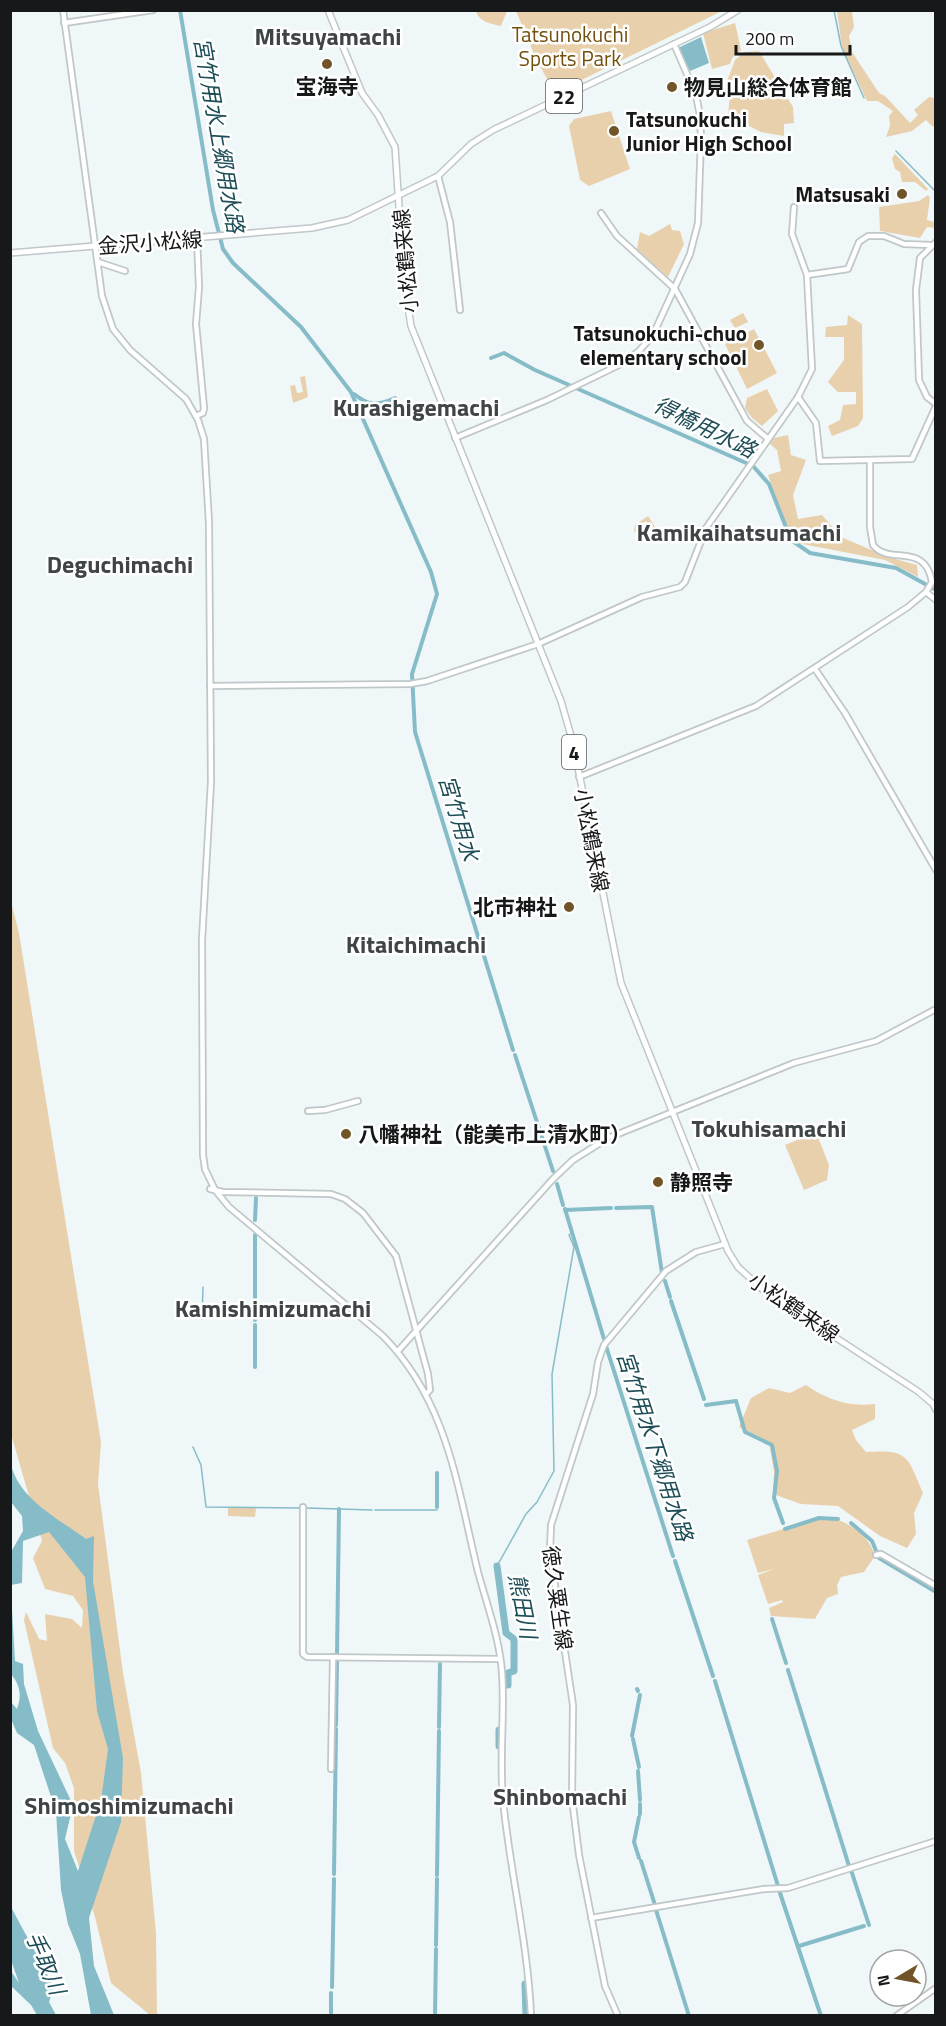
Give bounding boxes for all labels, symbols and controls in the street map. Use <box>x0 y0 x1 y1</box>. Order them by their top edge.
district label: Mitsuyamachi <box>255 18 401 54</box>
park label: Tatsunokuchi Sports Park <box>512 18 628 74</box>
scale bar <box>736 18 850 56</box>
text: 200 m <box>745 25 794 52</box>
water label: 宮竹用水上郷用水路 <box>185 35 253 237</box>
marker: 宝海寺 <box>320 57 334 71</box>
place label: 宝海寺 <box>296 70 359 102</box>
place label: 物見山総合体育館 <box>684 71 852 103</box>
road number: 22 <box>546 79 582 113</box>
marker: 物見山総合体育館 <box>665 80 679 94</box>
place label: Tatsunokuchi Junior High School <box>626 103 792 159</box>
marker: Tatsunokuchi Junior High School <box>607 124 621 138</box>
place label: Matsusaki <box>795 178 890 210</box>
marker: Matsusaki <box>895 187 909 201</box>
street label: 小松鶴来線 <box>384 207 426 315</box>
street label: 金沢小松線 <box>97 222 203 262</box>
place label: Tatsunokuchi-chuo elementary school <box>574 317 747 373</box>
marker: Tatsunokuchi-chuo elementary school <box>752 338 766 352</box>
water label: 得橋用水路 <box>648 388 764 467</box>
district label: Kurashigemachi <box>333 389 499 425</box>
district label: Kamikaihatsumachi <box>637 514 841 550</box>
district label: Deguchimachi <box>47 546 193 582</box>
road number: 4 <box>562 735 586 769</box>
water label: 宮竹用水 <box>430 771 489 867</box>
street label: 小松鶴来線 <box>566 785 618 895</box>
place label: 北市神社 <box>473 891 557 923</box>
marker: 北市神社 <box>562 900 576 914</box>
district label: Kitaichimachi <box>346 926 486 962</box>
district label: Tokuhisamachi <box>692 1110 847 1146</box>
place label: 八幡神社（能美市上清水町） <box>358 1118 631 1150</box>
marker: 八幡神社（能美市上清水町） <box>339 1127 353 1141</box>
place label: 静照寺 <box>670 1166 733 1198</box>
marker: 静照寺 <box>651 1175 665 1189</box>
street label: 小松鶴来線 <box>742 1264 846 1350</box>
district label: Kamishimizumachi <box>175 1290 371 1326</box>
water label: 宮竹用水下郷用水路 <box>608 1347 702 1547</box>
street label: 徳久粟生線 <box>535 1544 581 1652</box>
water label: 熊田川 <box>500 1570 546 1644</box>
district label: Shinbomachi <box>493 1778 627 1814</box>
district label: Shimoshimizumachi <box>24 1787 234 1823</box>
water label: 手取川 <box>17 1926 75 2002</box>
north arrow <box>868 1948 928 2008</box>
text: N <box>870 1973 896 1988</box>

